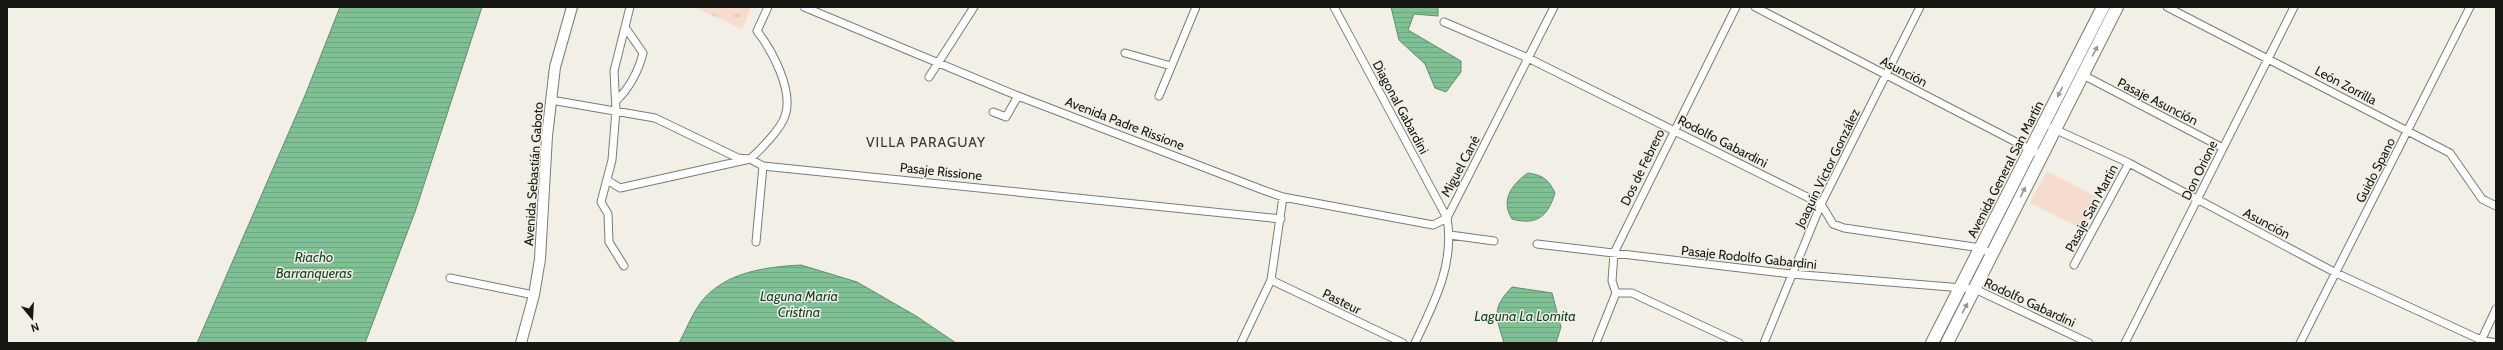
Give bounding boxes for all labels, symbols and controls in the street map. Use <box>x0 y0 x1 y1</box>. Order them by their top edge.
one-way arrow <box>2092 46 2098 57</box>
street label: Asunción <box>1878 52 1930 90</box>
street label: Diagonal Gabardini <box>1370 57 1432 157</box>
street label: León Zorrilla <box>2312 62 2380 108</box>
street label: Pasaje Asunción <box>2115 74 2201 129</box>
one-way arrow <box>2056 86 2063 97</box>
street label: Avenida Padre Rissione <box>1063 93 1187 153</box>
street label: Avenida General San Martín <box>1963 98 2047 240</box>
street label: Avenida Sebastián Gaboto <box>520 101 546 247</box>
street label: Joaquín Víctor González <box>1791 106 1863 231</box>
street label: Rodolfo Gabardini <box>1675 111 1771 171</box>
street label: Dos de Febrero <box>1617 126 1667 208</box>
street label: Miguel Cané <box>1437 132 1483 199</box>
district label: VILLA PARAGUAY <box>866 133 986 151</box>
street label: Guido Spano <box>2352 135 2398 205</box>
street label: Don Orione <box>2178 137 2220 203</box>
street label: Pasaje Rissione <box>899 159 983 184</box>
street label: Pasaje San Martín <box>2061 162 2122 255</box>
one-way arrow <box>2020 187 2026 198</box>
street label: Asunción <box>2241 204 2293 242</box>
street label: Pasaje Rodolfo Gabardini <box>1680 242 1818 273</box>
water label: Riacho Barranqueras <box>276 248 353 282</box>
street label: Rodolfo Gabardini <box>1982 274 2078 330</box>
street label: Pasteur <box>1320 285 1365 318</box>
water label: Laguna María Cristina <box>760 287 838 321</box>
north arrow <box>12 298 52 338</box>
one-way arrow <box>1962 303 1968 314</box>
water label: Laguna La Lomita <box>1474 307 1576 325</box>
text: N <box>29 320 41 335</box>

